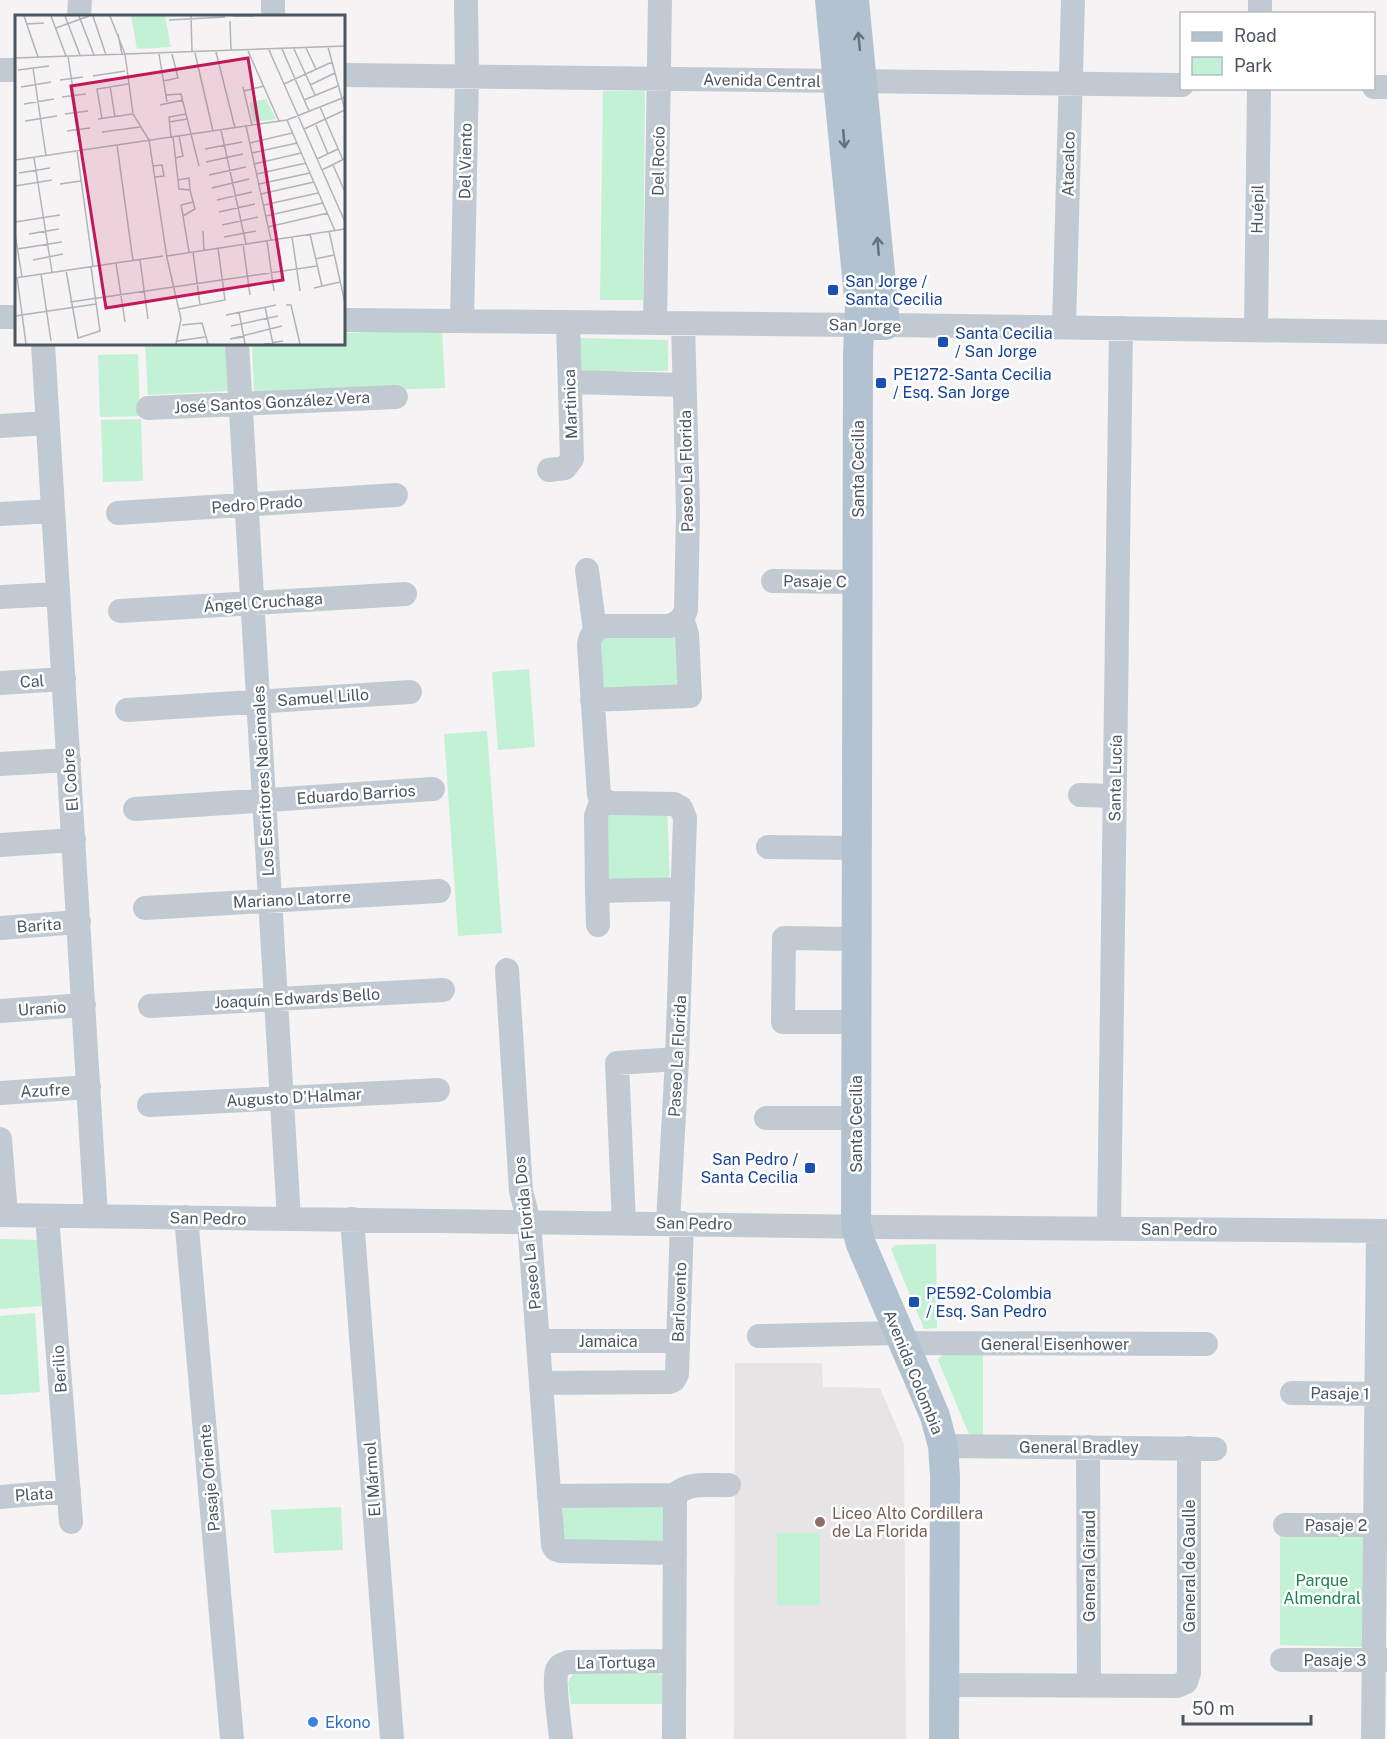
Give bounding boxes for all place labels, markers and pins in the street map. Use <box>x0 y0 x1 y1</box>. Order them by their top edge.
place label: San Jorge / Santa Cecilia <box>845 272 943 309</box>
marker: San Jorge / Santa Cecilia <box>826 283 840 297</box>
place label: Santa Cecilia / San Jorge <box>955 324 1053 361</box>
marker: Santa Cecilia / San Jorge <box>936 335 950 349</box>
place label: PE1272-Santa Cecilia / Esq. San Jorge <box>893 365 1052 402</box>
marker: PE1272-Santa Cecilia / Esq. San Jorge <box>874 376 888 390</box>
place label: San Pedro / Santa Cecilia <box>700 1150 798 1187</box>
marker: San Pedro / Santa Cecilia <box>803 1161 817 1175</box>
place label: PE592-Colombia / Esq. San Pedro <box>926 1284 1052 1321</box>
marker: PE592-Colombia / Esq. San Pedro <box>907 1295 921 1309</box>
place label: Liceo Alto Cordillera de La Florida <box>832 1504 983 1541</box>
marker: Liceo Alto Cordillera de La Florida <box>813 1515 827 1529</box>
place label: Ekono <box>325 1713 371 1732</box>
marker: Ekono <box>306 1715 320 1729</box>

